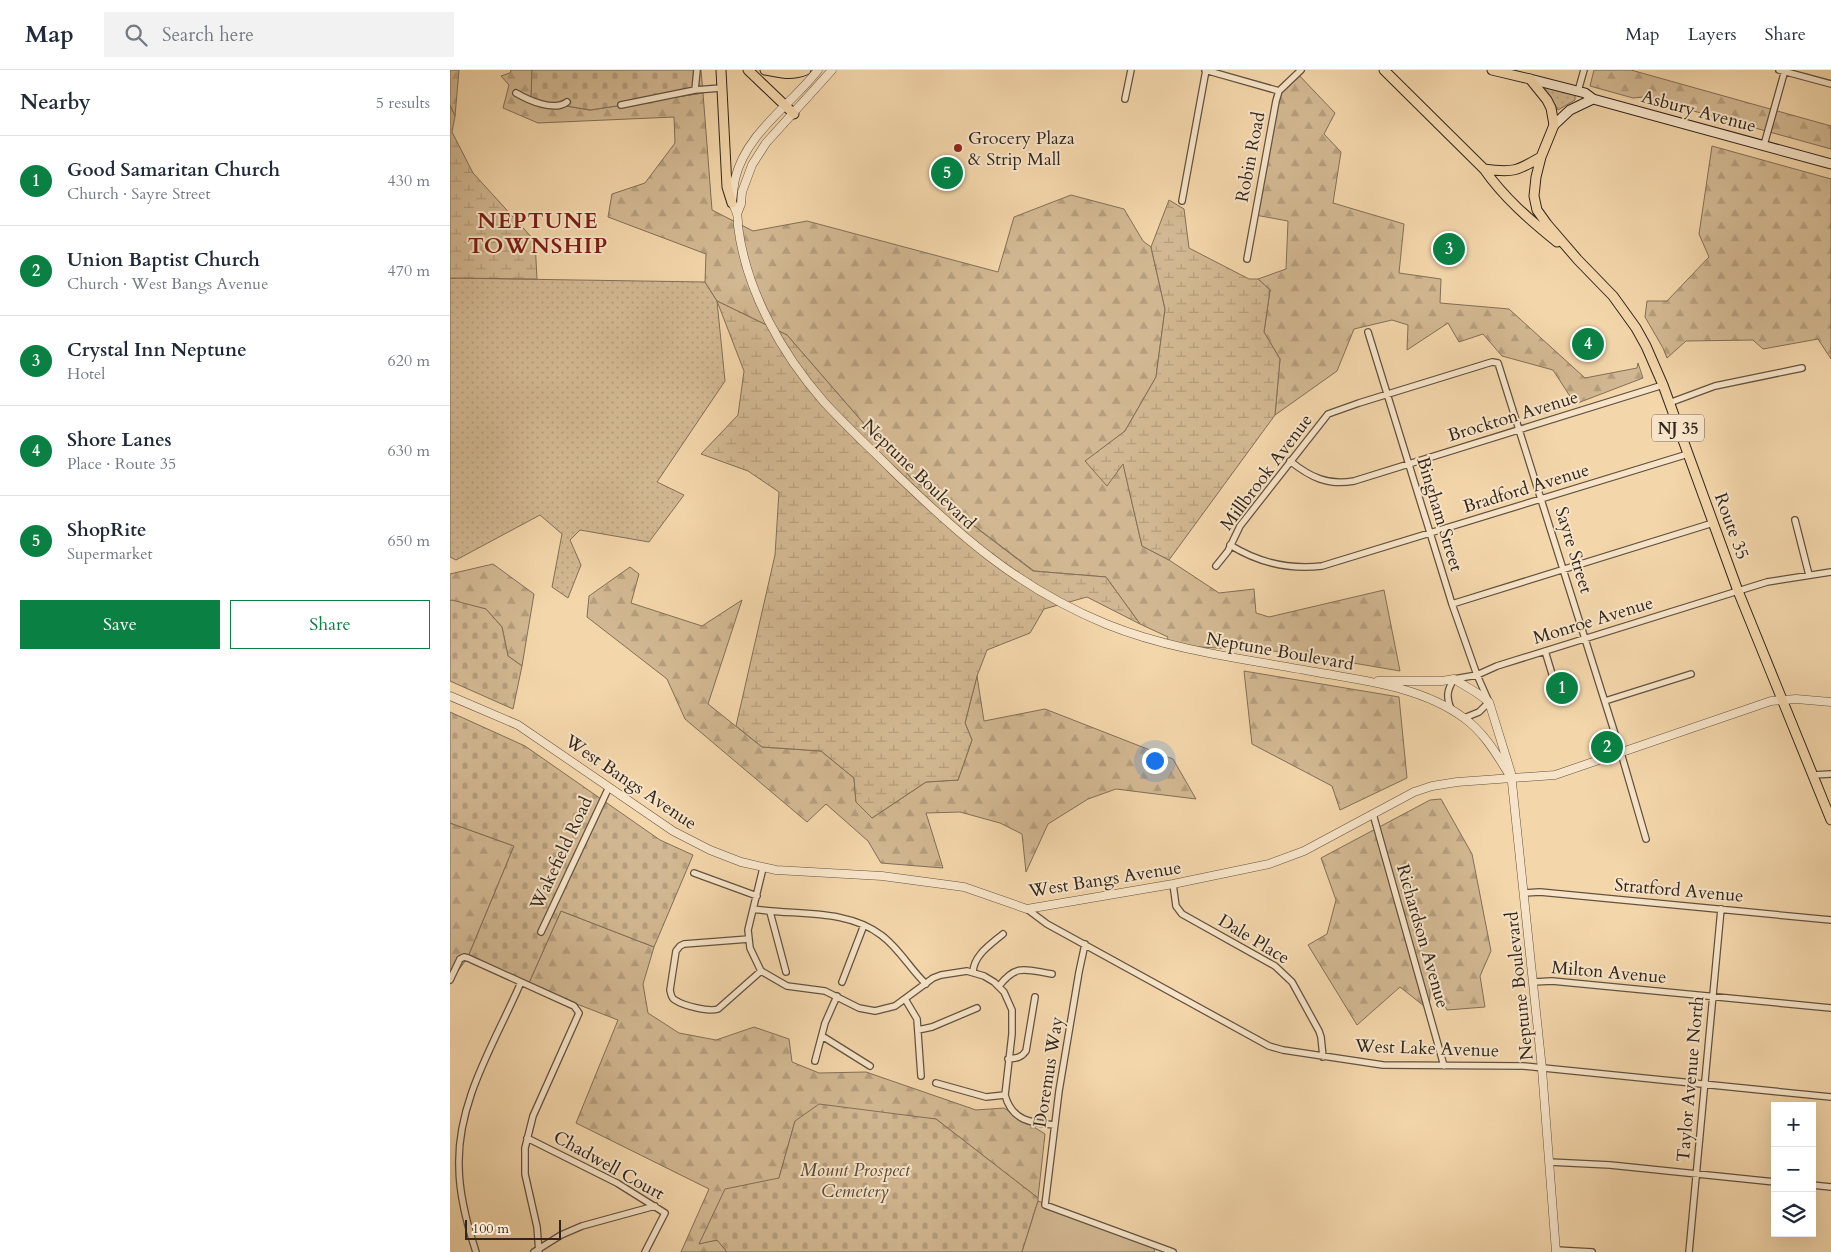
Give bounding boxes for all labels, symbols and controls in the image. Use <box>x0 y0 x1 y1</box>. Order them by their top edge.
search box <box>104 12 454 57</box>
text: Map <box>25 18 74 51</box>
icon: search <box>122 21 150 49</box>
text: Search here <box>162 22 254 48</box>
text: Map <box>1625 22 1660 47</box>
text: Layers <box>1688 22 1737 47</box>
text: Share <box>1765 22 1806 47</box>
street label: Asbury Avenue <box>1639 84 1759 139</box>
text: Nearby <box>20 88 91 117</box>
text: 5 results <box>376 92 430 114</box>
street label: Robin Road <box>1229 109 1272 204</box>
place label: Grocery Plaza & Strip Mall <box>968 126 1075 172</box>
marker: Grocery Plaza & Strip Mall <box>952 142 964 154</box>
pin: 5 <box>931 154 963 192</box>
text: Good Samaritan Church <box>67 157 280 183</box>
text: 1 <box>32 170 40 192</box>
text: 430 m <box>388 170 430 192</box>
text: Church · Sayre Street <box>67 183 211 205</box>
district label: NEPTUNE TOWNSHIP <box>468 206 608 261</box>
pin: 3 <box>1433 230 1465 268</box>
text: Union Baptist Church <box>67 247 260 273</box>
text: 2 <box>32 260 40 282</box>
text: 470 m <box>388 260 430 282</box>
text: Church · West Bangs Avenue <box>67 273 268 295</box>
pin: 4 <box>1572 325 1604 363</box>
text: Crystal Inn Neptune <box>67 337 247 363</box>
text: 3 <box>32 350 40 372</box>
text: 620 m <box>388 350 430 372</box>
text: Hotel <box>67 363 105 385</box>
street label: Brockton Avenue <box>1445 385 1581 448</box>
street label: Millbrook Avenue <box>1214 409 1318 536</box>
street label: Neptune Boulevard <box>856 413 981 536</box>
road number: NJ 35 <box>1652 414 1704 442</box>
text: Shore Lanes <box>67 427 172 453</box>
text: 4 <box>32 440 40 462</box>
text: 630 m <box>388 440 430 462</box>
text: Place · Route 35 <box>67 453 176 475</box>
street label: Bingham Street <box>1410 454 1469 575</box>
street label: Bradford Avenue <box>1460 457 1592 520</box>
street label: Route 35 <box>1708 489 1755 563</box>
street label: Sayre Street <box>1549 504 1599 597</box>
text: ShopRite <box>67 517 146 543</box>
text: 5 <box>32 530 40 552</box>
text: 650 m <box>388 530 430 552</box>
text: Supermarket <box>67 543 153 565</box>
street label: Monroe Avenue <box>1530 590 1656 651</box>
button: Save <box>20 600 220 649</box>
button: Share <box>230 600 430 649</box>
street label: Neptune Boulevard <box>1204 626 1356 677</box>
pin: 1 <box>1546 669 1578 707</box>
street label: West Bangs Avenue <box>559 728 702 836</box>
pin: 2 <box>1591 728 1623 766</box>
your location <box>1142 748 1168 774</box>
street label: Wakefield Road <box>524 792 599 915</box>
street label: West Bangs Avenue <box>1026 855 1183 904</box>
street label: Richardson Avenue <box>1390 861 1455 1011</box>
street label: Stratford Avenue <box>1613 872 1744 909</box>
street label: Dale Place <box>1213 908 1294 971</box>
street label: Neptune Boulevard <box>1499 910 1540 1062</box>
street label: Milton Avenue <box>1550 955 1668 990</box>
street label: Taylor Avenue North <box>1671 995 1710 1163</box>
street label: Doremus Way <box>1027 1014 1070 1129</box>
street label: West Lake Avenue <box>1353 1033 1500 1064</box>
map controls <box>1771 1102 1816 1237</box>
button: + <box>1771 1102 1816 1147</box>
street label: Chadwell Court <box>549 1125 669 1206</box>
button: − <box>1771 1147 1816 1192</box>
park label: Mount Prospect Cemetery <box>800 1158 911 1204</box>
button: layers <box>1771 1192 1816 1237</box>
scale bar <box>465 1217 561 1240</box>
text: 100 m <box>472 1219 509 1238</box>

